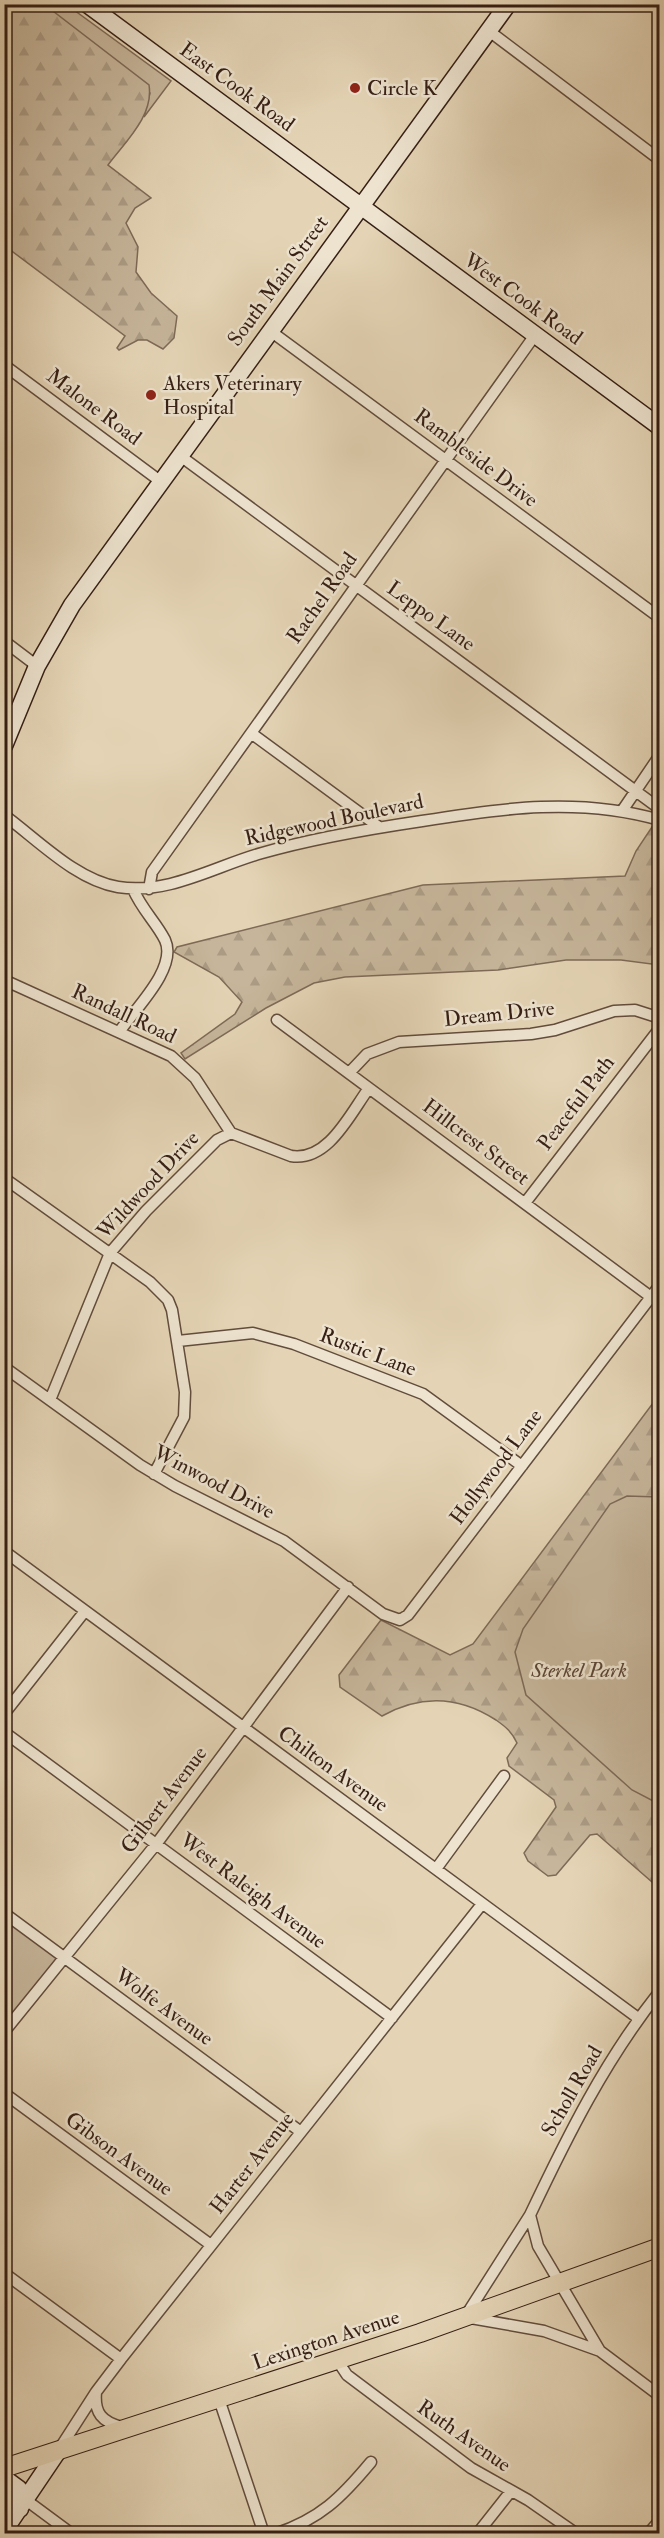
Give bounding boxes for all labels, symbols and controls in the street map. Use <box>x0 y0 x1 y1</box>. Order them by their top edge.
street label: East Cook Road <box>174 36 301 138</box>
place label: Circle K <box>367 75 438 102</box>
marker: Circle K <box>348 81 362 95</box>
street label: South Main Street <box>221 210 335 352</box>
street label: West Cook Road <box>457 246 588 352</box>
street label: Malone Road <box>41 362 147 452</box>
place label: Akers Veterinary Hospital <box>162 370 302 421</box>
marker: Akers Veterinary Hospital <box>144 388 158 402</box>
street label: Rambleside Drive <box>409 403 544 514</box>
street label: Rachel Road <box>281 546 364 649</box>
street label: Leppo Lane <box>381 575 481 657</box>
street label: Ridgewood Boulevard <box>242 788 427 852</box>
street label: Randall Road <box>67 978 181 1050</box>
street label: Dream Drive <box>442 995 556 1033</box>
street label: Peaceful Path <box>531 1050 621 1156</box>
street label: Hillcrest Street <box>417 1093 535 1191</box>
street label: Wildwood Drive <box>90 1125 205 1246</box>
street label: Rustic Lane <box>316 1321 420 1383</box>
street label: Hollywood Lane <box>444 1404 548 1530</box>
street label: Winwood Drive <box>148 1438 279 1525</box>
park label: Sterkel Park <box>530 1657 627 1684</box>
street label: Chilton Avenue <box>272 1720 394 1818</box>
street label: Gilbert Avenue <box>115 1741 213 1859</box>
street label: West Raleigh Avenue <box>174 1826 332 1955</box>
street label: Wolfe Avenue <box>109 1962 219 2052</box>
street label: Scholl Road <box>535 2040 609 2141</box>
street label: Gibson Avenue <box>60 2106 178 2202</box>
street label: Harter Avenue <box>204 2106 300 2219</box>
street label: Lexington Avenue <box>249 2303 403 2376</box>
street label: Ruth Avenue <box>412 2394 516 2478</box>

